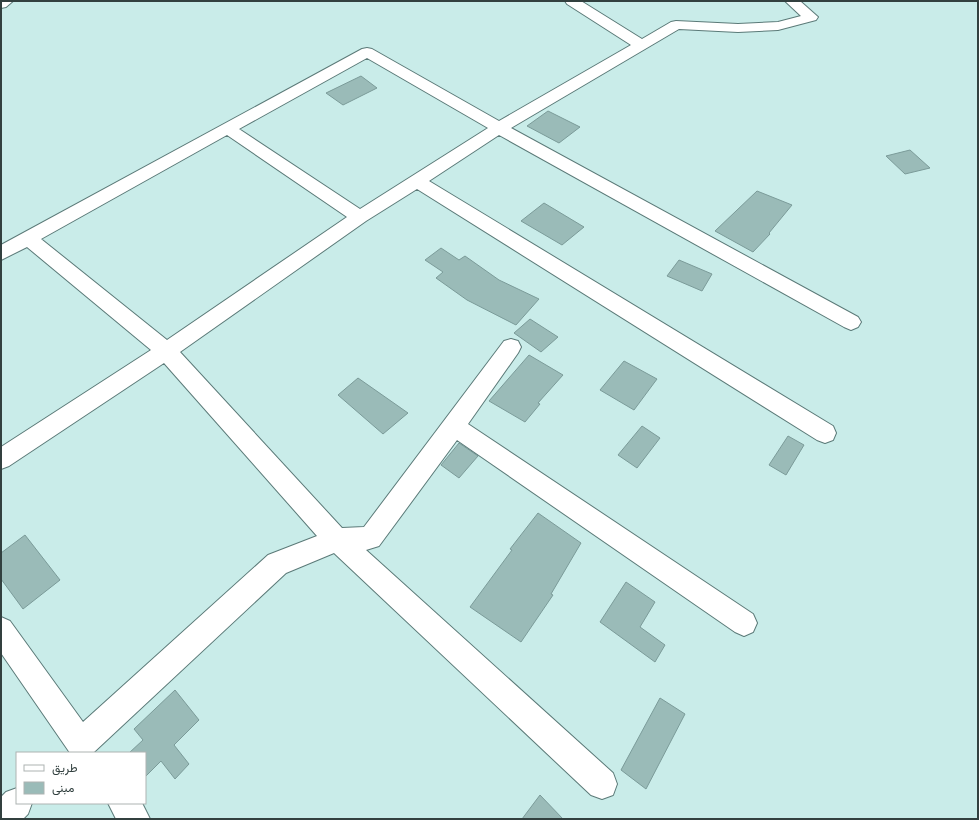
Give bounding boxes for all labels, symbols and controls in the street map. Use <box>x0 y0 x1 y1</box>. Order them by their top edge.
legend <box>16 752 146 804</box>
text: طريق <box>52 760 78 776</box>
text: مبنى <box>52 780 74 796</box>

